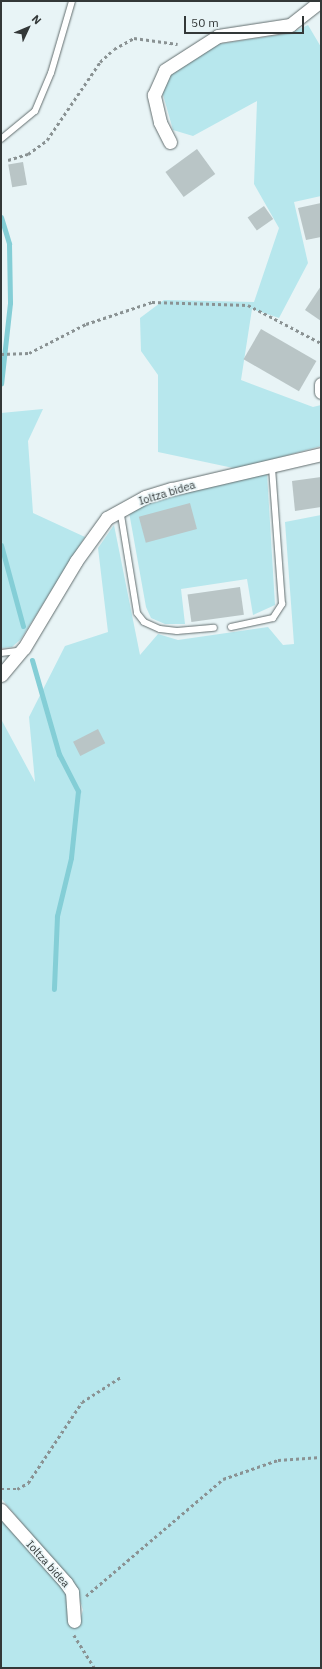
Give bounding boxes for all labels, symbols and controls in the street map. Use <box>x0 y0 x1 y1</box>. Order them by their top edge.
north arrow <box>8 8 48 48</box>
scale bar <box>186 8 306 34</box>
text: N <box>29 12 44 27</box>
text: 50 m <box>191 15 219 30</box>
street label: Ioltza bidea <box>137 478 197 508</box>
street label: Ioltza bidea <box>24 1538 72 1590</box>

